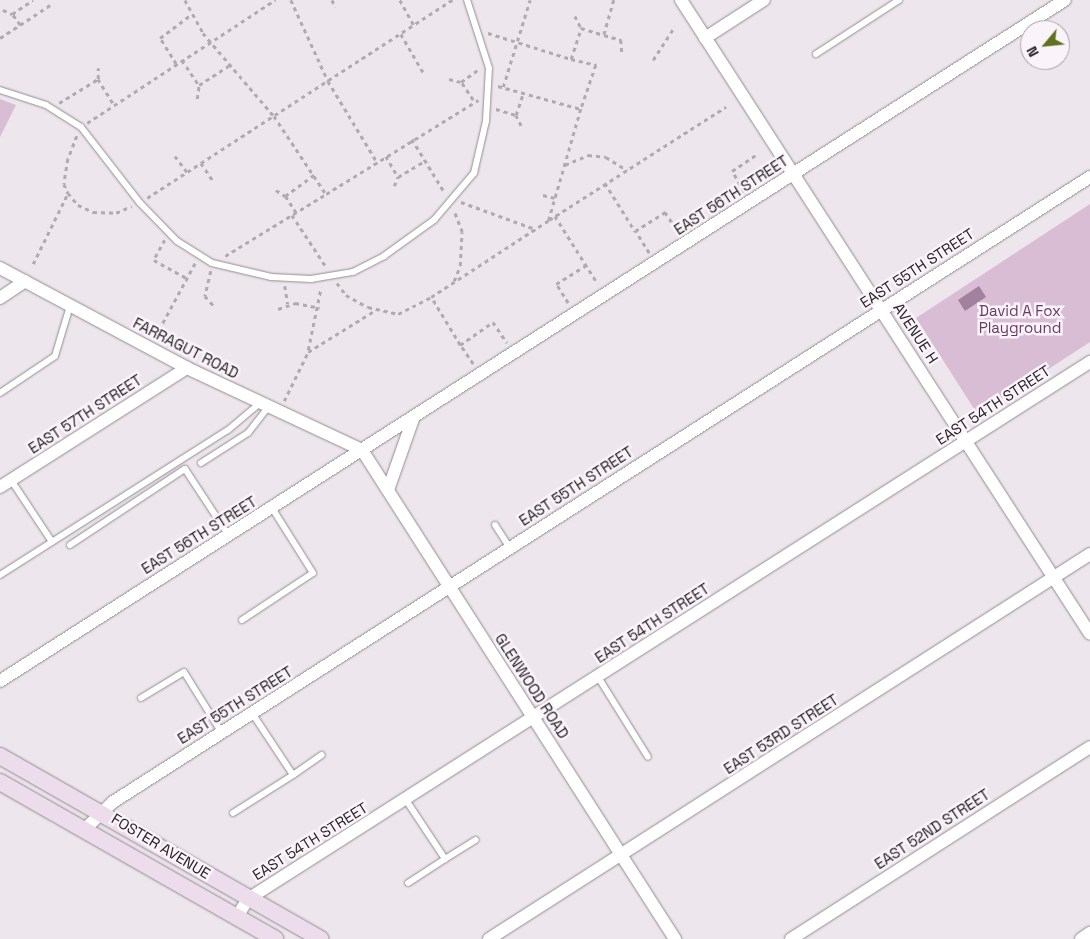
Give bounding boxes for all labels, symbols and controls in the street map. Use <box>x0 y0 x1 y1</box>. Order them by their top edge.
north arrow <box>1020 20 1070 70</box>
text: N <box>1022 43 1043 60</box>
street label: EAST 56TH STREET <box>670 151 792 239</box>
street label: EAST 55TH STREET <box>857 224 977 312</box>
street label: AVENUE H <box>890 299 942 367</box>
park label: David A Fox Playground <box>979 301 1061 336</box>
street label: FARRAGUT ROAD <box>130 314 242 382</box>
street label: EAST 54TH STREET <box>932 361 1054 449</box>
street label: EAST 57TH STREET <box>25 371 145 457</box>
street label: EAST 55TH STREET <box>516 442 636 530</box>
street label: EAST 56TH STREET <box>138 492 260 578</box>
street label: EAST 54TH STREET <box>591 579 713 667</box>
street label: GLENWOOD ROAD <box>491 630 573 742</box>
street label: EAST 55TH STREET <box>174 662 296 748</box>
street label: EAST 53RD STREET <box>720 690 842 778</box>
street label: EAST 52ND STREET <box>871 785 993 873</box>
street label: EAST 54TH STREET <box>249 798 371 884</box>
street label: FOSTER AVENUE <box>108 809 214 883</box>

